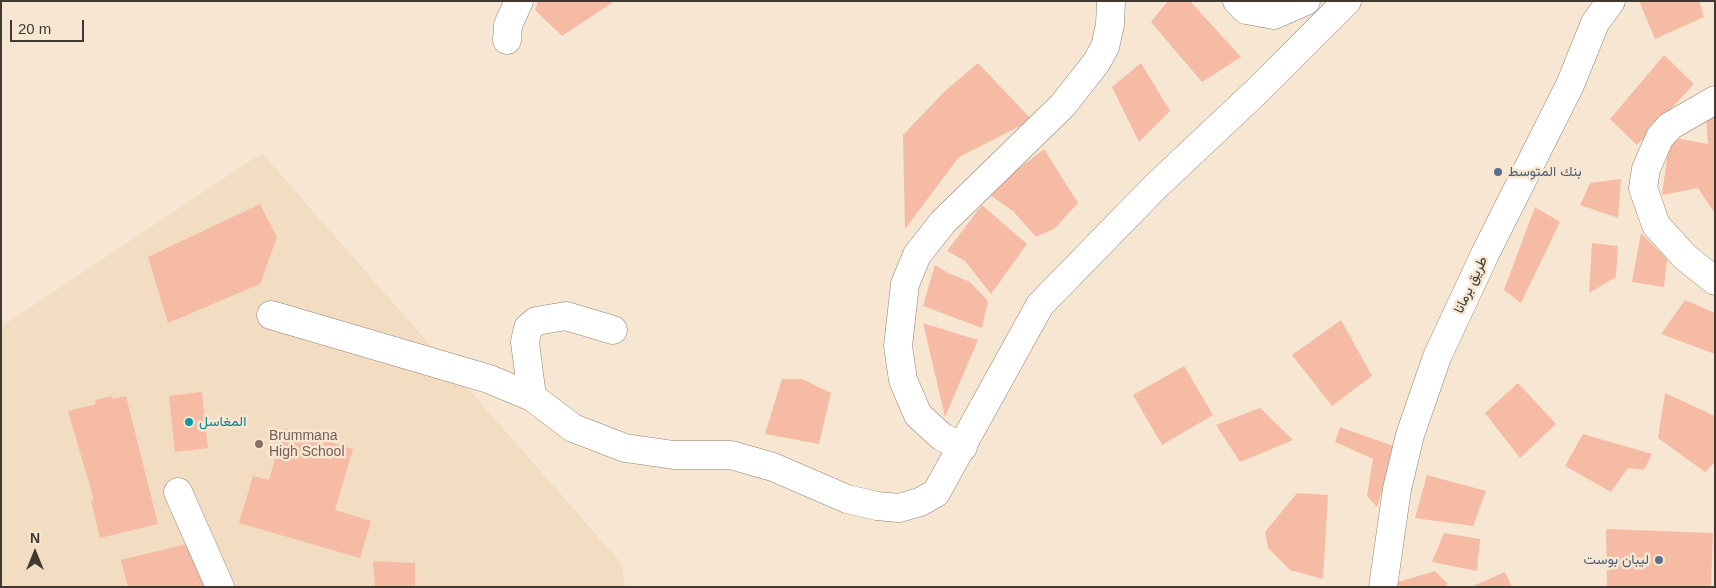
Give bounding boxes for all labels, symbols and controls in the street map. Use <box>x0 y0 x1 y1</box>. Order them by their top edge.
scale bar <box>12 10 86 42</box>
text: 20 m <box>18 20 51 37</box>
place label: بنك المتوسط <box>1508 164 1582 180</box>
marker: بنك المتوسط <box>1492 166 1504 178</box>
street label: طريق برمانا <box>1451 254 1491 316</box>
place label: المغاسل <box>199 414 246 430</box>
marker: المغاسل <box>183 416 195 428</box>
place label: Brummana High School <box>269 428 344 461</box>
marker: Brummana High School <box>253 438 265 450</box>
north arrow <box>10 528 60 578</box>
text: N <box>30 530 40 546</box>
place label: ليبان بوست <box>1584 552 1649 568</box>
marker: ليبان بوست <box>1653 554 1665 566</box>

